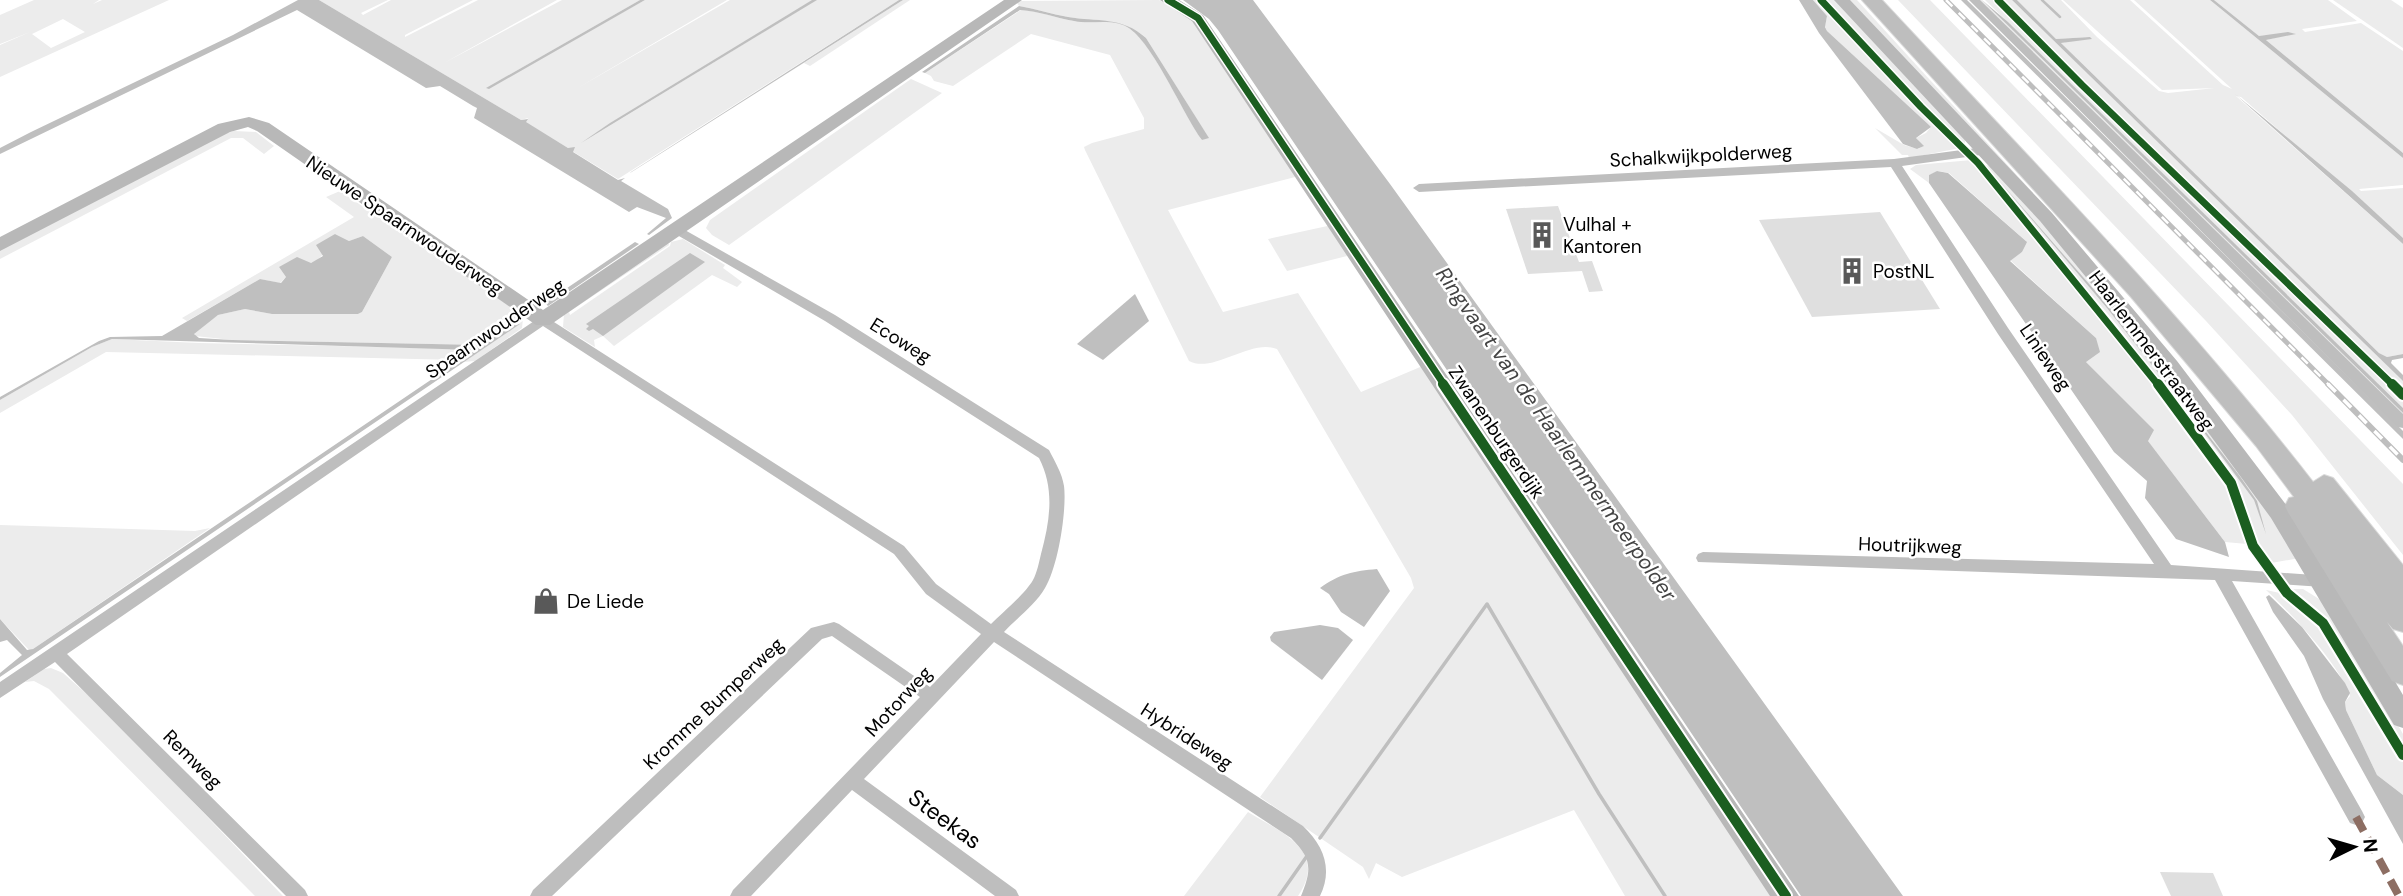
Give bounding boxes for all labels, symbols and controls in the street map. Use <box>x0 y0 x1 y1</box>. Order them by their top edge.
street label: Schalkwijkpolderweg <box>1609 138 1793 173</box>
street label: Nieuwe Spaarnwouderweg <box>301 150 508 301</box>
place label: Vulhal + Kantoren <box>1563 212 1642 259</box>
building icon: Vulhal + Kantoren <box>1527 220 1557 250</box>
building icon: PostNL <box>1837 256 1867 286</box>
place label: PostNL <box>1873 259 1934 284</box>
water label: Ringvaart van de Haarlemmermeerpolder <box>1429 261 1683 608</box>
street label: Haarlemmerstraatweg <box>2083 265 2220 436</box>
street label: Spaarnwouderweg <box>421 272 570 384</box>
street label: Ecoweg <box>865 312 937 369</box>
street label: Linieweg <box>2014 319 2077 396</box>
street label: Zwanenburgerdijk <box>1443 361 1551 504</box>
street label: Houtrijkweg <box>1858 531 1963 560</box>
shop icon: De Liede <box>531 586 561 616</box>
place label: De Liede <box>567 589 644 614</box>
street label: Kromme Bumperweg <box>638 631 789 775</box>
street label: Motorweg <box>859 660 938 742</box>
street label: Hybrideweg <box>1136 697 1238 776</box>
street label: Remweg <box>158 724 228 795</box>
street label: Steekas <box>902 782 988 856</box>
north arrow <box>2319 812 2389 882</box>
text: N <box>2357 838 2383 854</box>

